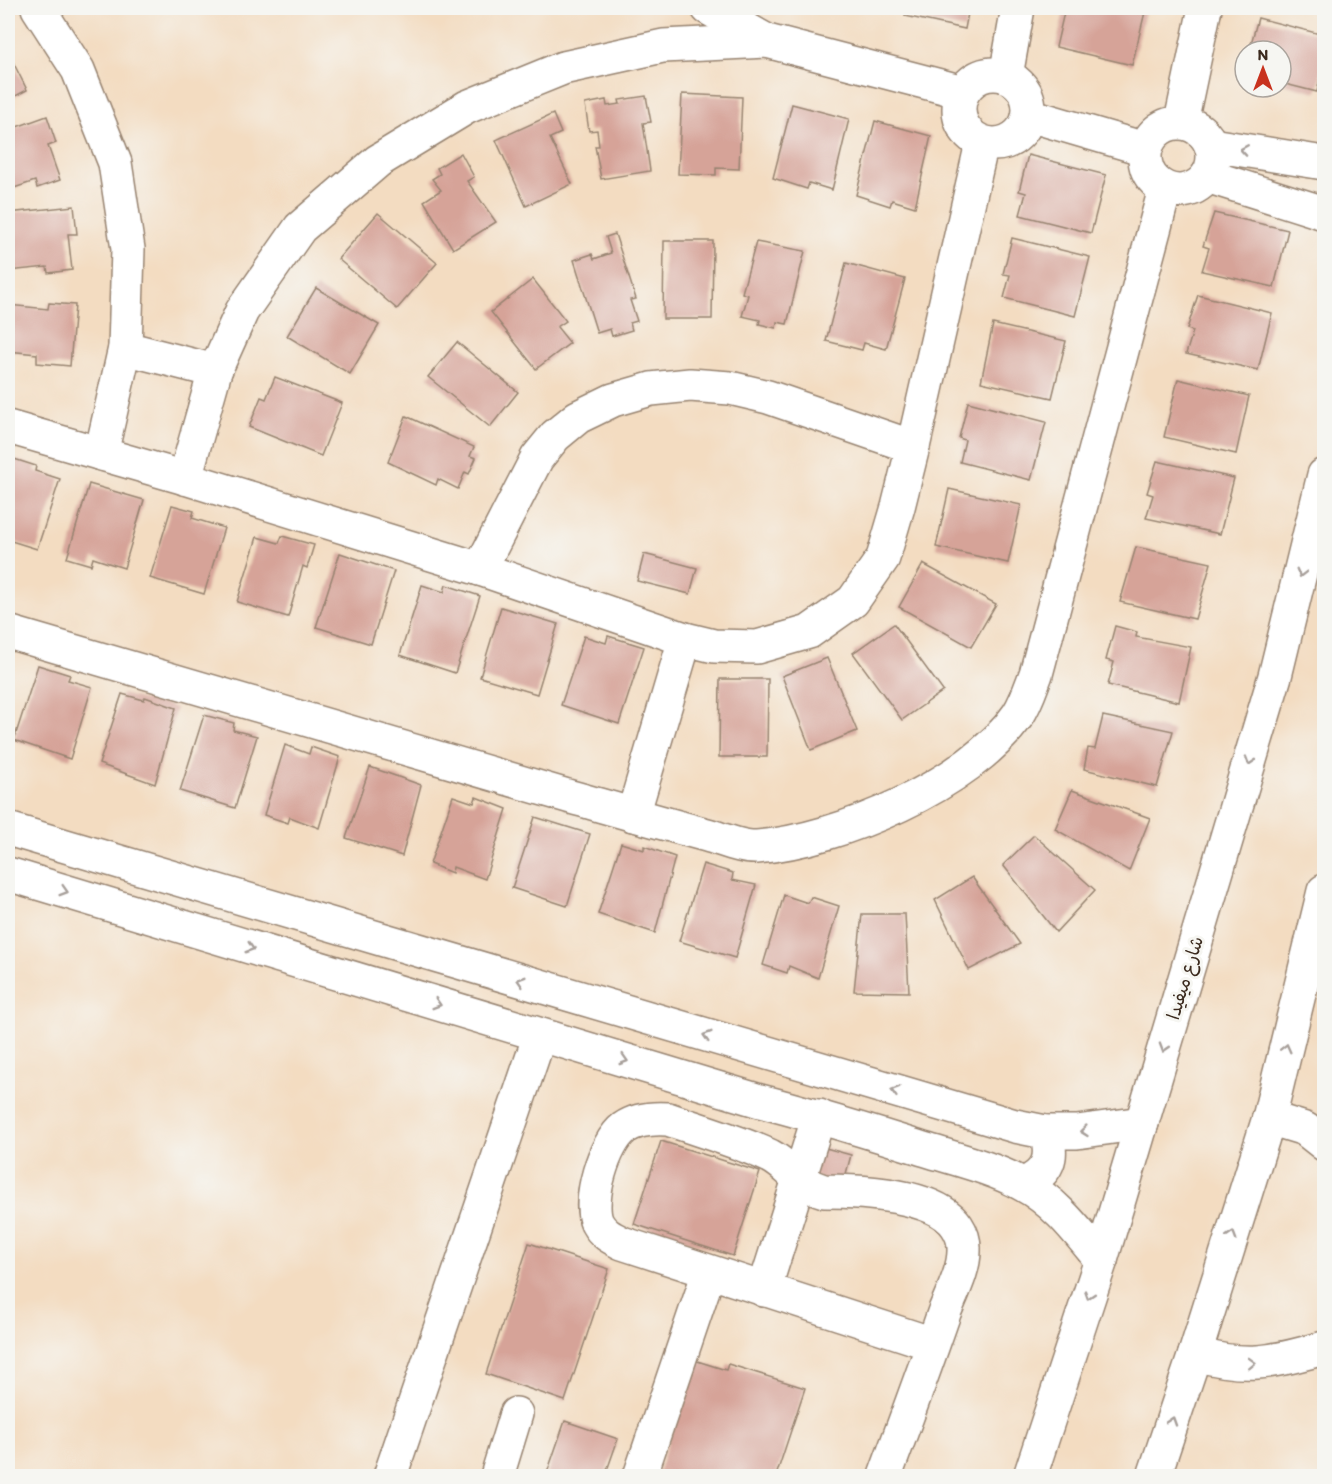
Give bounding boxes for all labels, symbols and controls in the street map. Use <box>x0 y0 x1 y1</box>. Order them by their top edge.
north arrow <box>1233 39 1293 99</box>
text: N <box>1258 45 1268 64</box>
one-way arrow <box>1239 144 1249 157</box>
one-way arrow <box>1295 567 1308 577</box>
one-way arrow <box>1245 755 1257 766</box>
one-way arrow <box>58 884 68 896</box>
street label: شارع ميفيدا <box>1162 934 1209 1022</box>
one-way arrow <box>244 941 255 953</box>
one-way arrow <box>516 976 526 988</box>
one-way arrow <box>431 997 442 1009</box>
one-way arrow <box>702 1031 713 1043</box>
one-way arrow <box>1159 1042 1171 1053</box>
one-way arrow <box>1278 1043 1291 1053</box>
one-way arrow <box>618 1053 629 1065</box>
one-way arrow <box>890 1086 900 1098</box>
one-way arrow <box>1079 1124 1088 1136</box>
one-way arrow <box>1225 1230 1237 1241</box>
one-way arrow <box>1084 1289 1097 1300</box>
one-way arrow <box>1247 1357 1256 1369</box>
one-way arrow <box>1165 1416 1177 1427</box>

